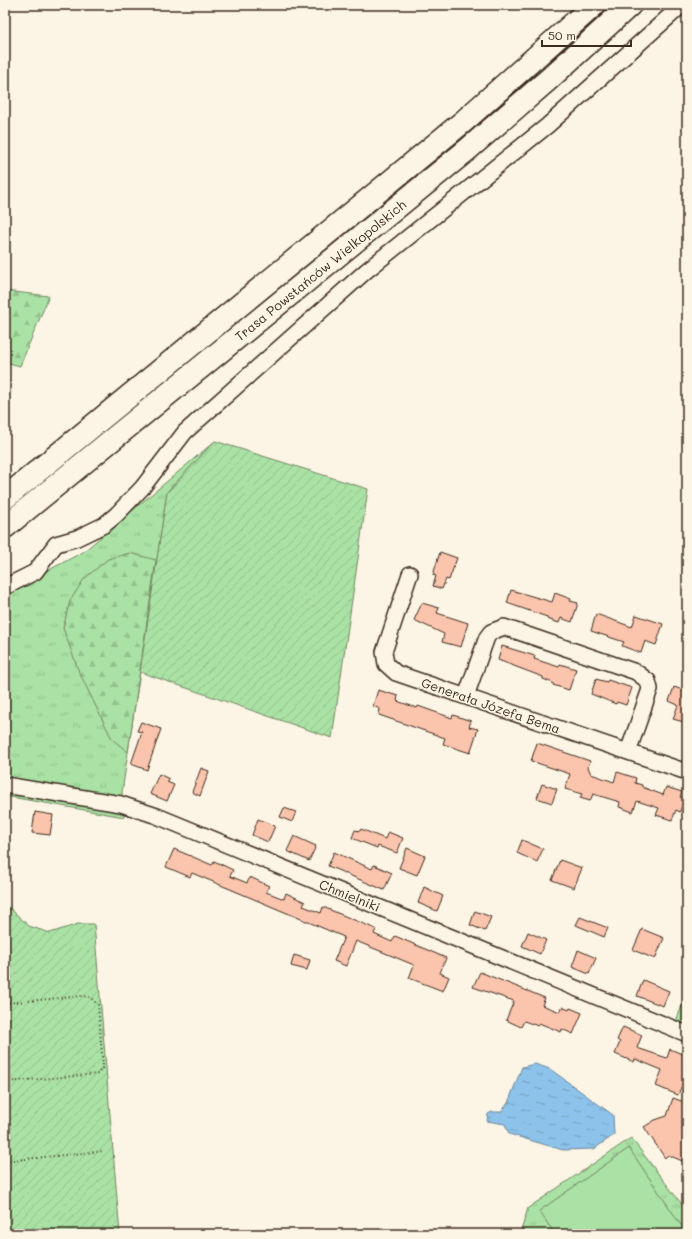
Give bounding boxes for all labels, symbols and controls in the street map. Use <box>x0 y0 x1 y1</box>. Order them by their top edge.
scale bar <box>542 22 631 48</box>
text: 50 m <box>548 27 576 43</box>
street label: Trasa Powstańców Wielkopolskich <box>231 196 409 344</box>
street label: Generała Józefa Bema <box>419 673 563 737</box>
street label: Chmielniki <box>317 875 383 915</box>

